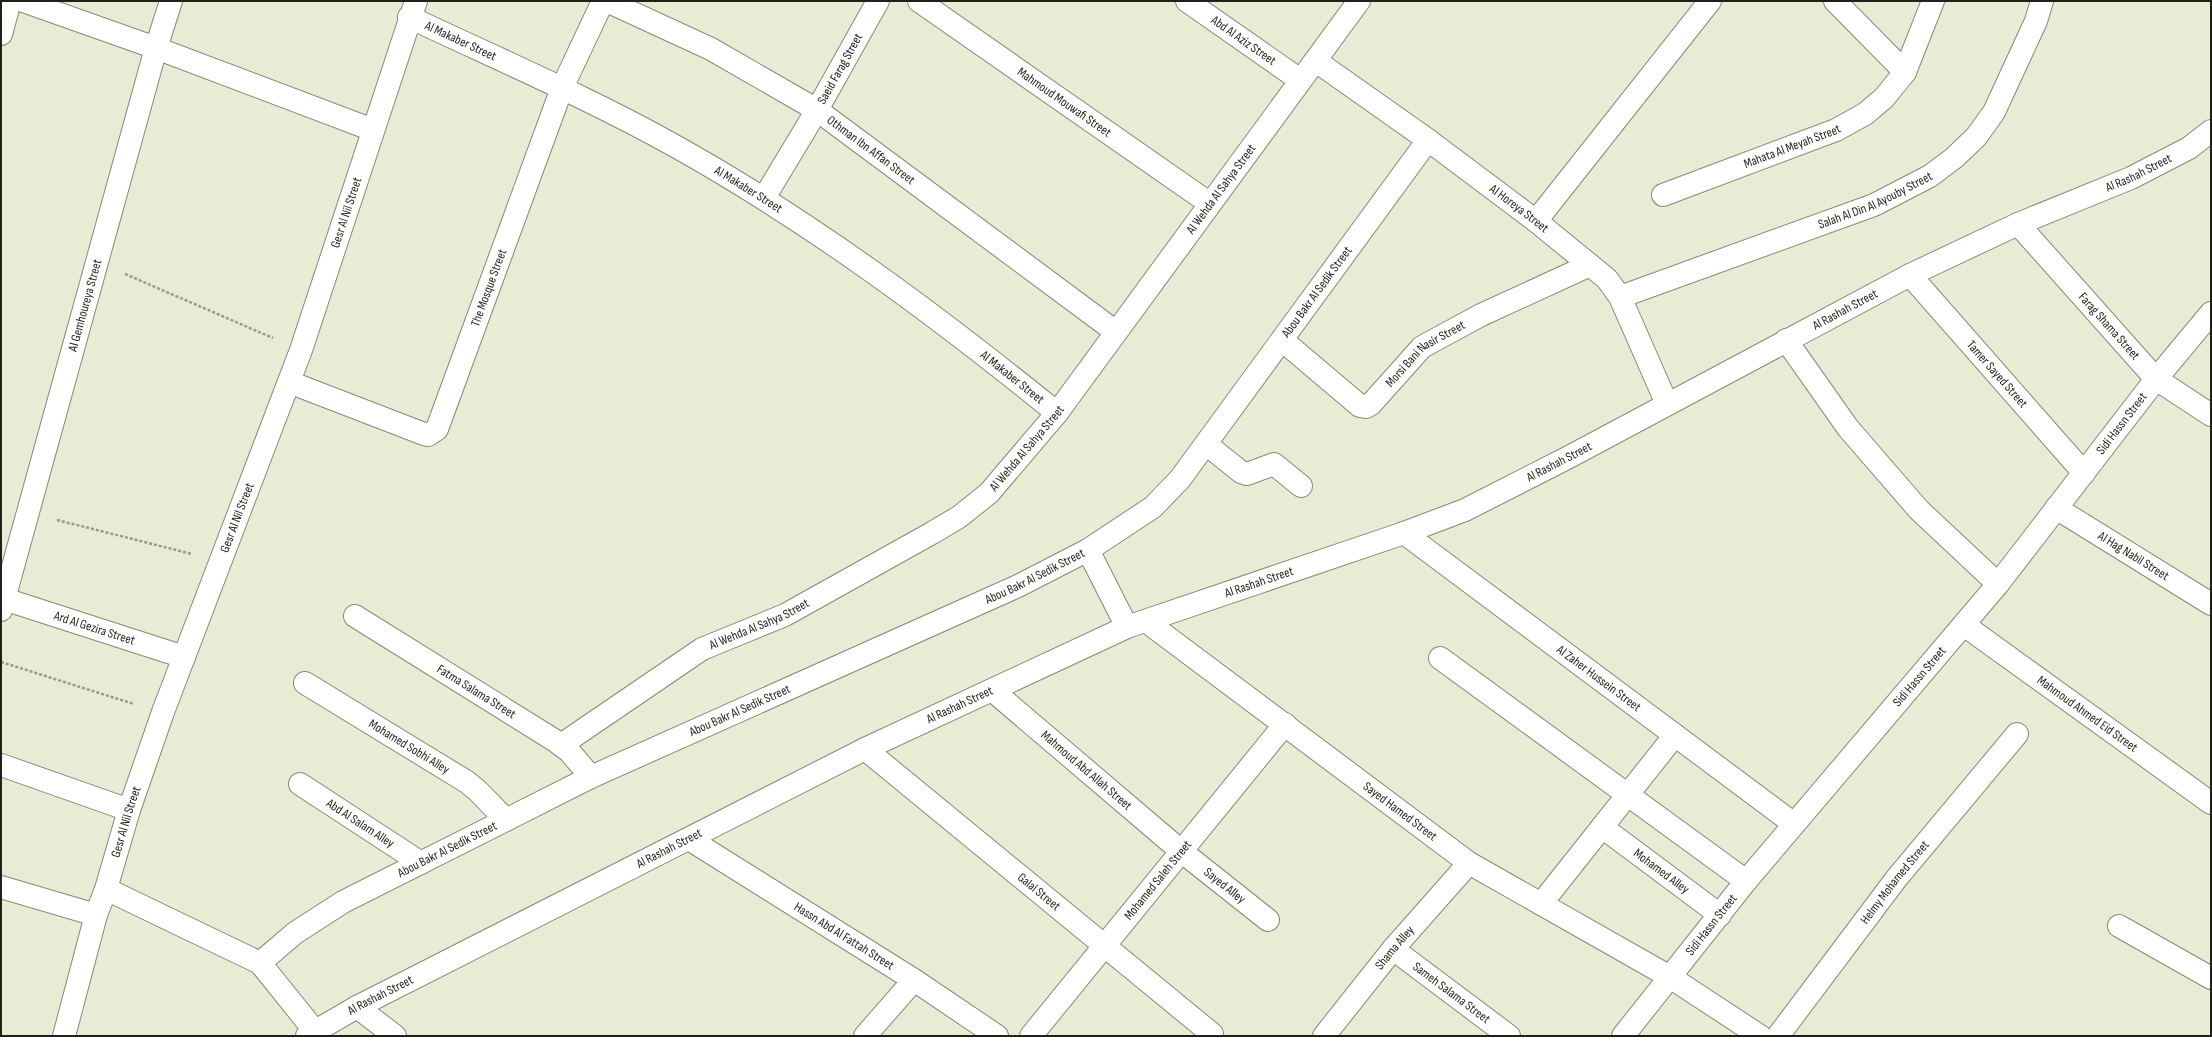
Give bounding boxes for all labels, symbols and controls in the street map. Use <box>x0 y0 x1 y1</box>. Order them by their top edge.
street label: Abd Al Aziz Street <box>1207 12 1279 69</box>
street label: Al Makaber Street <box>421 17 499 64</box>
street label: Saeid Farag Street <box>814 30 866 107</box>
street label: Mahmoud Mouwafi Street <box>1014 64 1114 140</box>
street label: Othman Ibn Affan Street <box>824 112 918 188</box>
street label: Mahata Al Meyah Street <box>1741 121 1844 172</box>
street label: Al Wehda Al Sahya Street <box>1182 141 1259 238</box>
street label: Al Rashah Street <box>2102 150 2174 196</box>
street label: Al Makaber Street <box>711 162 785 217</box>
street label: Salah Al Din Al Ayouby Street <box>1816 168 1935 233</box>
street label: Gesr Al Nil Street <box>327 175 365 250</box>
street label: Al Horeya Street <box>1485 180 1552 236</box>
street label: Abou Bakr Al Sedik Street <box>1278 243 1355 342</box>
street label: The Mosque Street <box>467 247 510 329</box>
street label: Al Gemhoureya Street <box>64 258 105 354</box>
street label: Al Rashah Street <box>1809 286 1880 334</box>
street label: Farag Shama Street <box>2075 289 2143 363</box>
street label: Morsi Bani Nasir Street <box>1382 317 1468 390</box>
street label: Tamer Sayed Street <box>1963 337 2031 411</box>
street label: Al Makaber Street <box>976 347 1047 407</box>
street label: Sidi Hassn Street <box>2093 389 2151 458</box>
street label: Al Wehda Al Sahya Street <box>985 402 1068 495</box>
street label: Al Rashah Street <box>1523 438 1595 486</box>
street label: Gesr Al Nil Street <box>217 480 258 555</box>
street label: Al Hag Nabil Street <box>2094 527 2172 584</box>
street label: Abou Bakr Al Sedik Street <box>982 545 1087 608</box>
street label: Al Rashah Street <box>1222 563 1295 602</box>
street label: Al Wehda Al Sahya Street <box>706 595 812 654</box>
street label: Ard Al Gezira Street <box>51 607 137 649</box>
street label: Al Zaher Hussein Street <box>1553 641 1644 715</box>
street label: Sidi Hassn Street <box>1889 643 1949 710</box>
street label: Fatma Salama Street <box>434 661 519 722</box>
street label: Mahmoud Ahmed Eid Street <box>2034 672 2141 756</box>
street label: Abou Bakr Al Sedik Street <box>686 681 793 740</box>
street label: Al Rashah Street <box>923 683 995 728</box>
street label: Mohamed Sobhi Alley <box>366 716 453 777</box>
street label: Mahmoud Abd Allah Street <box>1038 727 1135 814</box>
street label: Sayed Hamed Street <box>1360 778 1440 844</box>
street label: Gesr Al Nil Street <box>108 784 145 859</box>
street label: Abd Al Salam Alley <box>322 795 397 851</box>
street label: Abou Bakr Al Sedik Street <box>394 818 500 882</box>
street label: Al Rashah Street <box>633 825 705 872</box>
street label: Mohamed Saleh Street <box>1121 837 1195 923</box>
street label: Helmy Mohamed Street <box>1857 837 1933 927</box>
street label: Mohamed Alley <box>1630 845 1692 897</box>
street label: Sayed Alley <box>1201 864 1249 907</box>
street label: Galal Street <box>1014 869 1064 914</box>
street label: Sidi Hassn Street <box>1682 891 1741 959</box>
street label: Hassn Abd Al Fattah Street <box>791 899 897 974</box>
street label: Shama Alley <box>1372 923 1418 973</box>
street label: Sameh Salama Street <box>1409 959 1493 1027</box>
street label: Al Rashah Street <box>344 972 416 1019</box>

